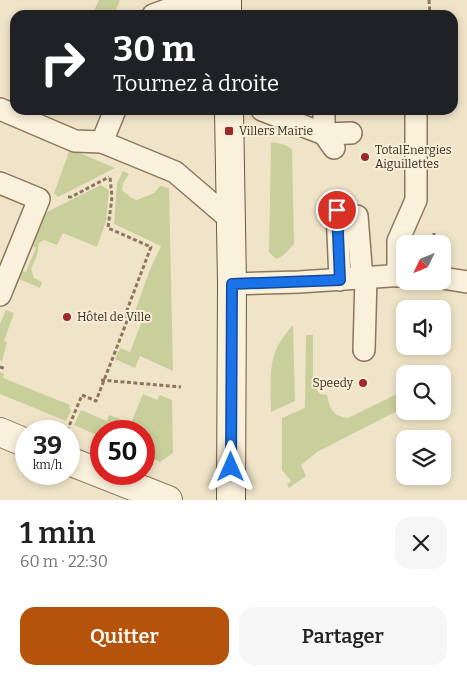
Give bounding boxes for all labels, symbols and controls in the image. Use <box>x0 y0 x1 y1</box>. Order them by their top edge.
text: 30 m <box>113 28 195 70</box>
icon: right <box>30 30 95 95</box>
text: Tournez à droite <box>113 70 279 97</box>
place label: Villers Mairie <box>239 124 313 138</box>
marker: Villers Mairie <box>223 125 235 137</box>
place label: TotalEnergies Aiguillettes <box>375 143 452 171</box>
marker: TotalEnergies Aiguillettes <box>359 151 371 163</box>
pin <box>316 189 358 231</box>
icon: arrive <box>323 196 351 224</box>
north arrow <box>396 235 451 290</box>
map controls <box>396 235 451 485</box>
button: sound <box>396 300 451 355</box>
place label: Hôtel de Ville <box>77 310 151 324</box>
marker: Hôtel de Ville <box>61 311 73 323</box>
button: search <box>396 365 451 420</box>
place label: Speedy <box>313 376 354 390</box>
marker: Speedy <box>357 377 369 389</box>
speed limit sign: 50 <box>90 420 155 485</box>
button: layers <box>396 430 451 485</box>
text: 39 <box>33 431 62 461</box>
position arrow <box>204 440 256 492</box>
text: km/h <box>33 458 62 472</box>
text: 1 min <box>20 515 95 551</box>
button: close <box>395 517 447 569</box>
text: 60 m · 22:30 <box>20 552 108 571</box>
button: Quitter <box>20 607 229 665</box>
button: Partager <box>239 607 447 665</box>

